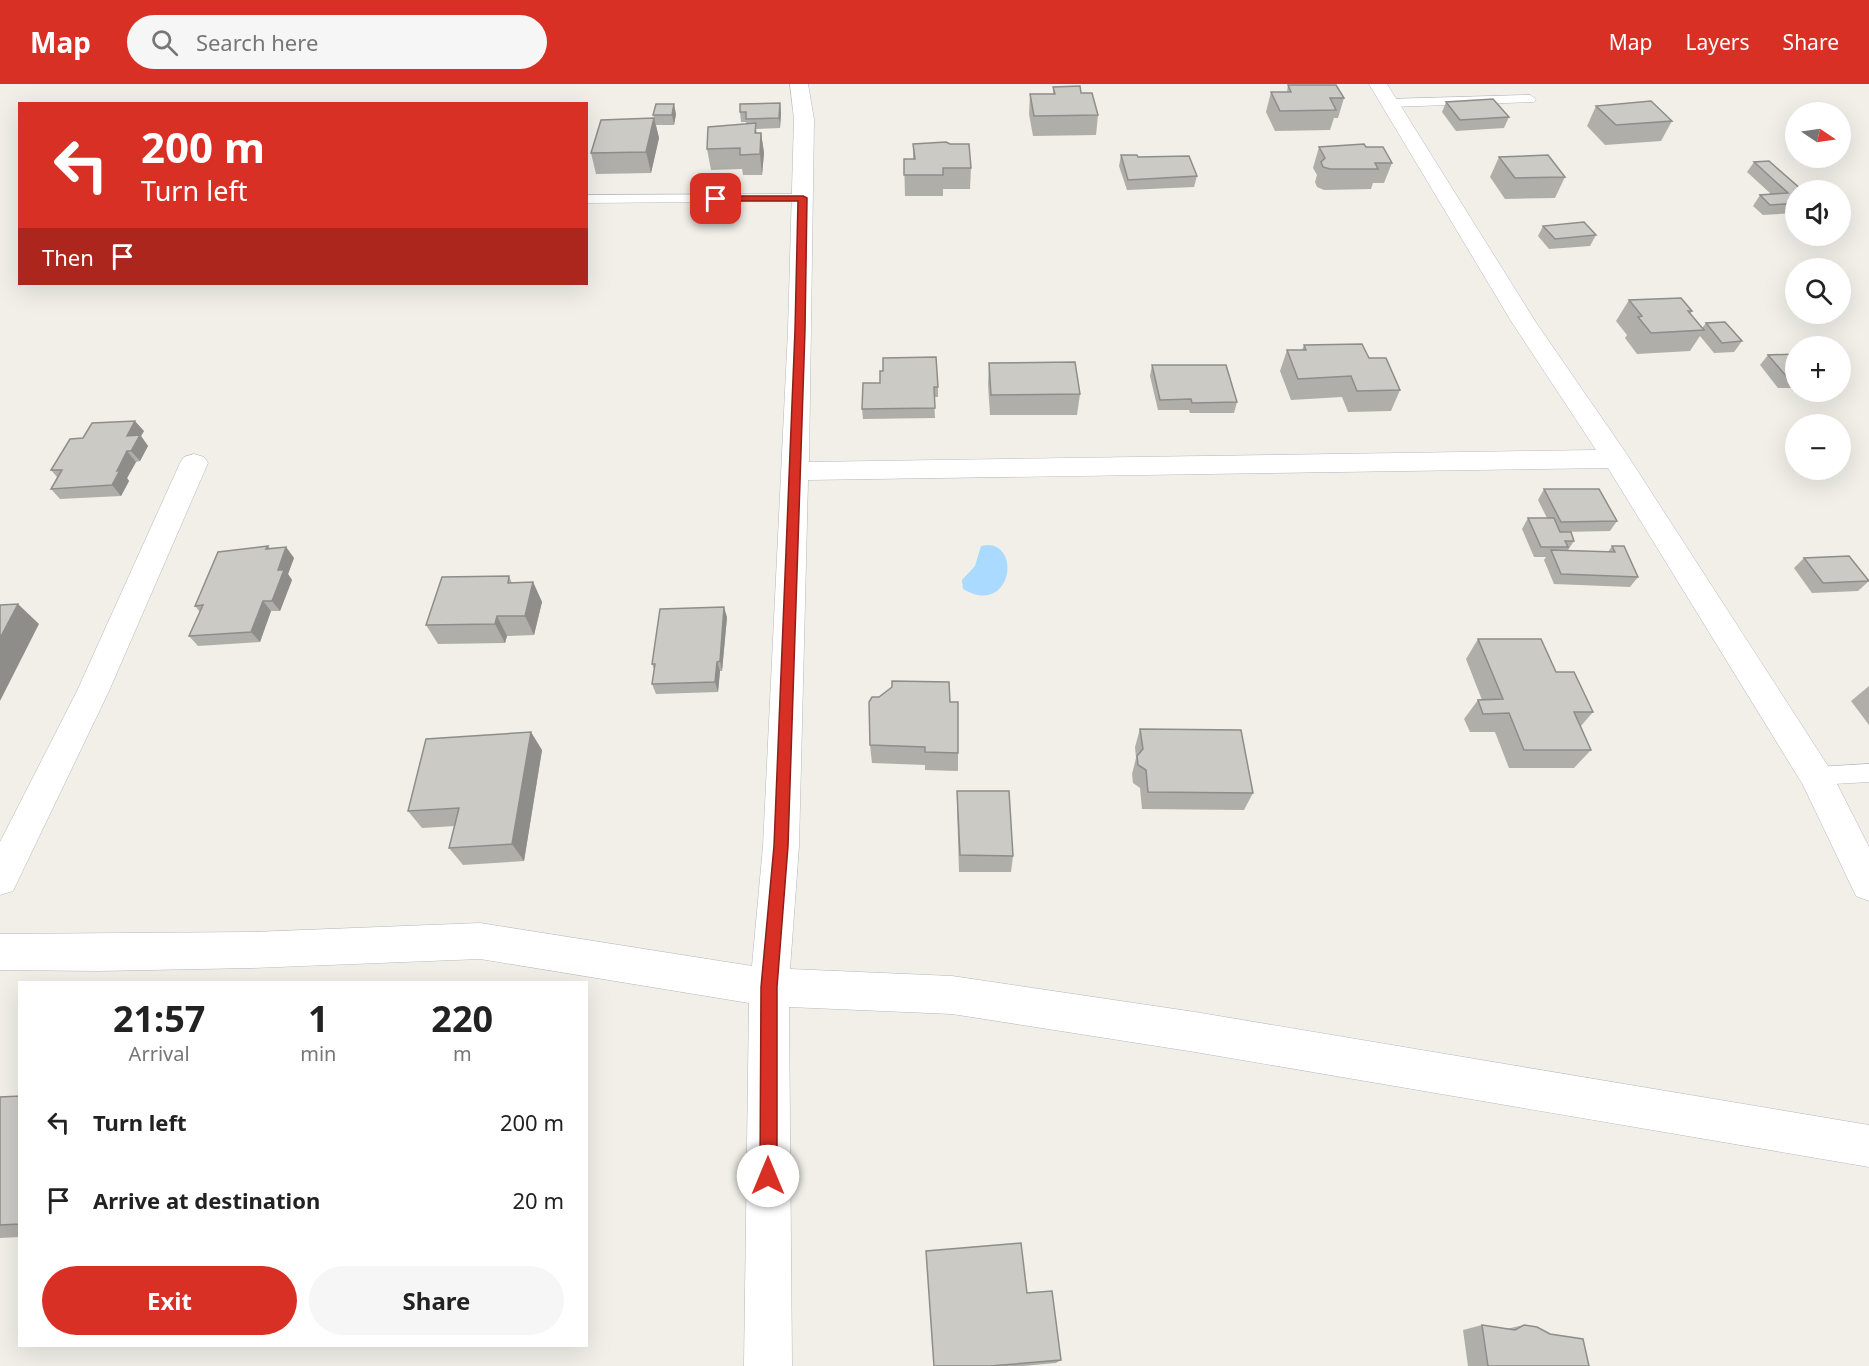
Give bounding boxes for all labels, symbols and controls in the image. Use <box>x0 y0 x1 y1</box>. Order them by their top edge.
search box <box>127 15 547 69</box>
text: Map <box>30 23 91 61</box>
icon: search <box>148 26 181 59</box>
text: Search here <box>196 27 318 57</box>
text: Map <box>1609 28 1653 56</box>
text: Layers <box>1686 28 1750 56</box>
text: Share <box>1783 28 1839 56</box>
north arrow <box>1785 102 1851 168</box>
map controls <box>1785 102 1851 480</box>
text: 200 m <box>141 118 265 175</box>
icon: left <box>42 126 120 204</box>
text: Turn left <box>141 172 247 209</box>
pin <box>690 173 741 224</box>
button: sound <box>1785 180 1851 246</box>
icon: arrive <box>699 182 732 215</box>
icon: arrive <box>106 240 139 273</box>
text: Then <box>42 242 94 272</box>
button: search <box>1785 258 1851 324</box>
button: + <box>1785 336 1851 402</box>
button: − <box>1785 414 1851 480</box>
text: 21:57 <box>113 994 205 1043</box>
text: 1 <box>308 994 329 1043</box>
text: 220 <box>431 994 493 1043</box>
text: Arrival <box>129 1040 190 1067</box>
text: min <box>300 1040 336 1067</box>
text: m <box>453 1040 472 1067</box>
icon: left <box>42 1106 75 1139</box>
text: Turn left <box>93 1107 187 1137</box>
text: 200 m <box>500 1107 564 1137</box>
position arrow <box>736 1144 800 1208</box>
icon: arrive <box>42 1184 75 1217</box>
text: Arrive at destination <box>93 1185 320 1215</box>
text: 20 m <box>513 1185 564 1215</box>
button: Exit <box>42 1266 297 1335</box>
button: Share <box>309 1266 564 1335</box>

